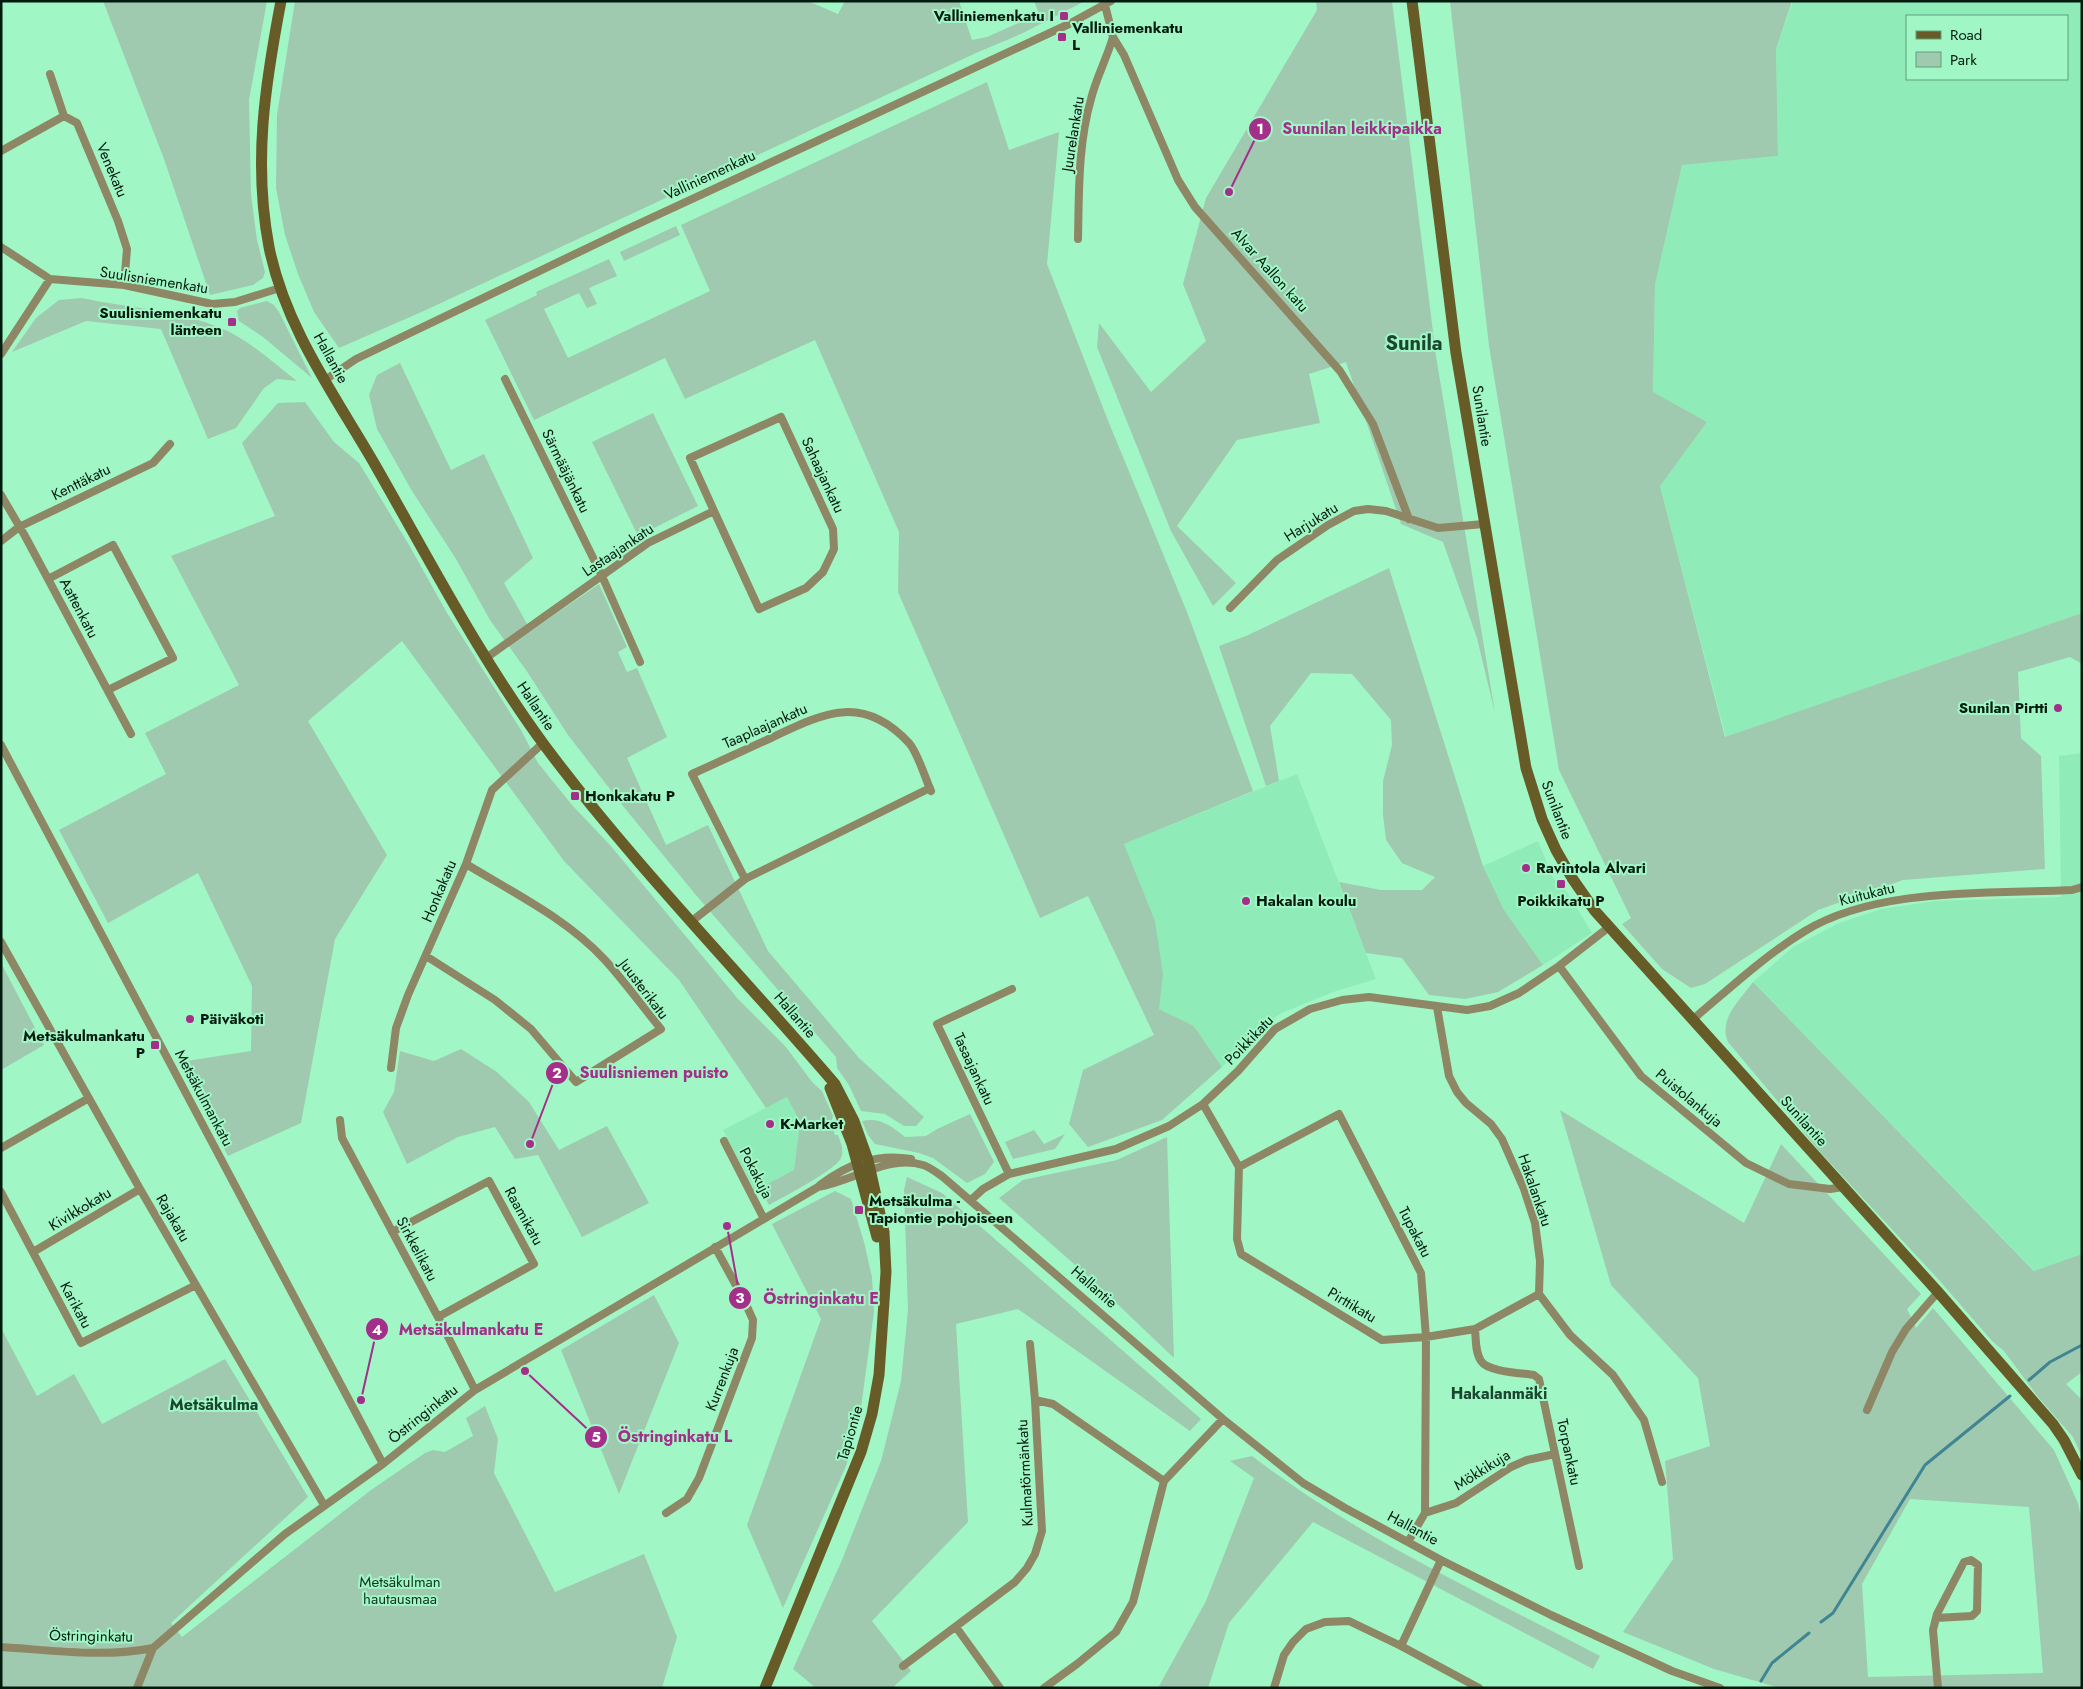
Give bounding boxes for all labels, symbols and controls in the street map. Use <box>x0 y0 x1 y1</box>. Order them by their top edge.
place label: Valliniemenkatu I <box>933 5 1054 27</box>
marker: Valliniemenkatu I <box>1058 10 1070 22</box>
legend <box>1906 15 2068 80</box>
place label: Valliniemenkatu L <box>1071 17 1183 56</box>
text: Road <box>1950 24 1982 46</box>
marker: Valliniemenkatu L <box>1056 31 1068 43</box>
text: Park <box>1950 49 1977 71</box>
street label: Juurelankatu <box>1056 95 1090 175</box>
callout: Suunilan leikkipaikka <box>1247 113 1452 144</box>
text: Suunilan leikkipaikka <box>1282 117 1442 140</box>
text: 1 <box>1256 118 1264 140</box>
street label: Venekatu <box>91 139 133 201</box>
street label: Valliniemenkatu <box>661 144 759 206</box>
street label: Alvar Aallon katu <box>1226 223 1314 317</box>
street label: Suulisniemenkatu <box>98 261 210 299</box>
place label: Suulisniemenkatu länteen <box>99 302 222 341</box>
marker: Suulisniemenkatu länteen <box>226 316 238 328</box>
street label: Hallantie <box>308 329 354 388</box>
district label: Sunila <box>1385 329 1443 358</box>
street label: Sunilantie <box>1466 384 1498 448</box>
street label: Särmääjänkatu <box>536 425 596 517</box>
street label: Sahaajankatu <box>796 433 850 517</box>
street label: Kenttäkatu <box>48 458 114 506</box>
street label: Harjukatu <box>1280 497 1342 547</box>
street label: Lastaajankatu <box>578 518 658 582</box>
street label: Aattenkatu <box>54 574 104 642</box>
street label: Hallantie <box>511 677 561 735</box>
place label: Sunilan Pirtti <box>1959 697 2048 719</box>
street label: Taaplaajankatu <box>719 698 811 754</box>
marker: Sunilan Pirtti <box>2052 702 2064 714</box>
street label: Sunilantie <box>1536 777 1578 843</box>
place label: Honkakatu P <box>585 785 675 807</box>
marker: Honkakatu P <box>569 790 581 802</box>
street label: Honkakatu <box>416 856 462 926</box>
place label: Ravintola Alvari <box>1536 857 1646 879</box>
marker: Ravintola Alvari <box>1520 862 1532 874</box>
street label: Kuitukatu <box>1837 876 1897 912</box>
marker: Poikkikatu P <box>1555 878 1567 890</box>
place label: Hakalan koulu <box>1256 890 1356 912</box>
place label: Poikkikatu P <box>1517 890 1605 912</box>
marker: Hakalan koulu <box>1240 895 1252 907</box>
street label: Juusterikatu <box>613 952 674 1024</box>
street label: Hallantie <box>769 987 822 1043</box>
place label: Päiväkoti <box>200 1008 264 1030</box>
street label: Poikkikatu <box>1219 1010 1279 1070</box>
marker: Päiväkoti <box>184 1013 196 1025</box>
place label: Metsäkulmankatu P <box>23 1025 145 1064</box>
street label: Tasaajankatu <box>948 1029 1000 1109</box>
marker: Metsäkulmankatu P <box>149 1039 161 1051</box>
street label: Metsäkulmankatu <box>169 1046 239 1150</box>
callout: Suulisniemen puisto <box>544 1057 738 1088</box>
text: Suulisniemen puisto <box>580 1061 728 1084</box>
text: 2 <box>552 1062 562 1084</box>
street label: Puistolankuja <box>1651 1063 1727 1133</box>
street label: Sunilantie <box>1775 1091 1833 1151</box>
place label: K-Market <box>780 1113 843 1135</box>
marker: K-Market <box>764 1118 776 1130</box>
street label: Pokakuja <box>734 1143 778 1203</box>
street label: Hakalankatu <box>1512 1151 1558 1229</box>
street label: Kivikkokatu <box>45 1182 115 1236</box>
street label: Raamikatu <box>499 1183 549 1249</box>
street label: Rajakatu <box>151 1190 195 1246</box>
place label: Metsäkulma - Tapiontie pohjoiseen <box>869 1190 1013 1229</box>
street label: Tupakatu <box>1393 1203 1437 1261</box>
marker: Metsäkulma - Tapiontie pohjoiseen <box>853 1204 865 1216</box>
street label: Sirkkelikatu <box>391 1213 443 1285</box>
street label: Hallantie <box>1066 1261 1122 1314</box>
street label: Karikatu <box>55 1278 97 1332</box>
callout: Östringinkatu E <box>728 1282 889 1313</box>
street label: Pirttikatu <box>1323 1282 1381 1328</box>
text: 3 <box>735 1287 745 1309</box>
text: Östringinkatu E <box>763 1287 879 1310</box>
callout: Metsäkulmankatu E <box>364 1314 554 1345</box>
text: Metsäkulmankatu E <box>399 1318 543 1341</box>
text: 4 <box>372 1319 382 1341</box>
street label: Kurrenkuja <box>700 1344 744 1414</box>
street label: Östringinkatu <box>383 1379 463 1449</box>
district label: Hakalanmäki <box>1451 1382 1547 1405</box>
district label: Metsäkulma <box>170 1393 258 1416</box>
street label: Tapiontie <box>832 1403 868 1463</box>
street label: Torpankatu <box>1551 1417 1587 1487</box>
street label: Kulmatörmänkatu <box>1011 1419 1039 1527</box>
callout: Östringinkatu L <box>583 1421 743 1452</box>
text: Östringinkatu L <box>618 1425 733 1448</box>
text: 5 <box>591 1426 601 1448</box>
street label: Mökkikuja <box>1450 1444 1514 1496</box>
street label: Hallantie <box>1383 1505 1443 1551</box>
park label: Metsäkulman hautausmaa <box>359 1571 441 1610</box>
street label: Östringinkatu <box>49 1624 133 1648</box>

